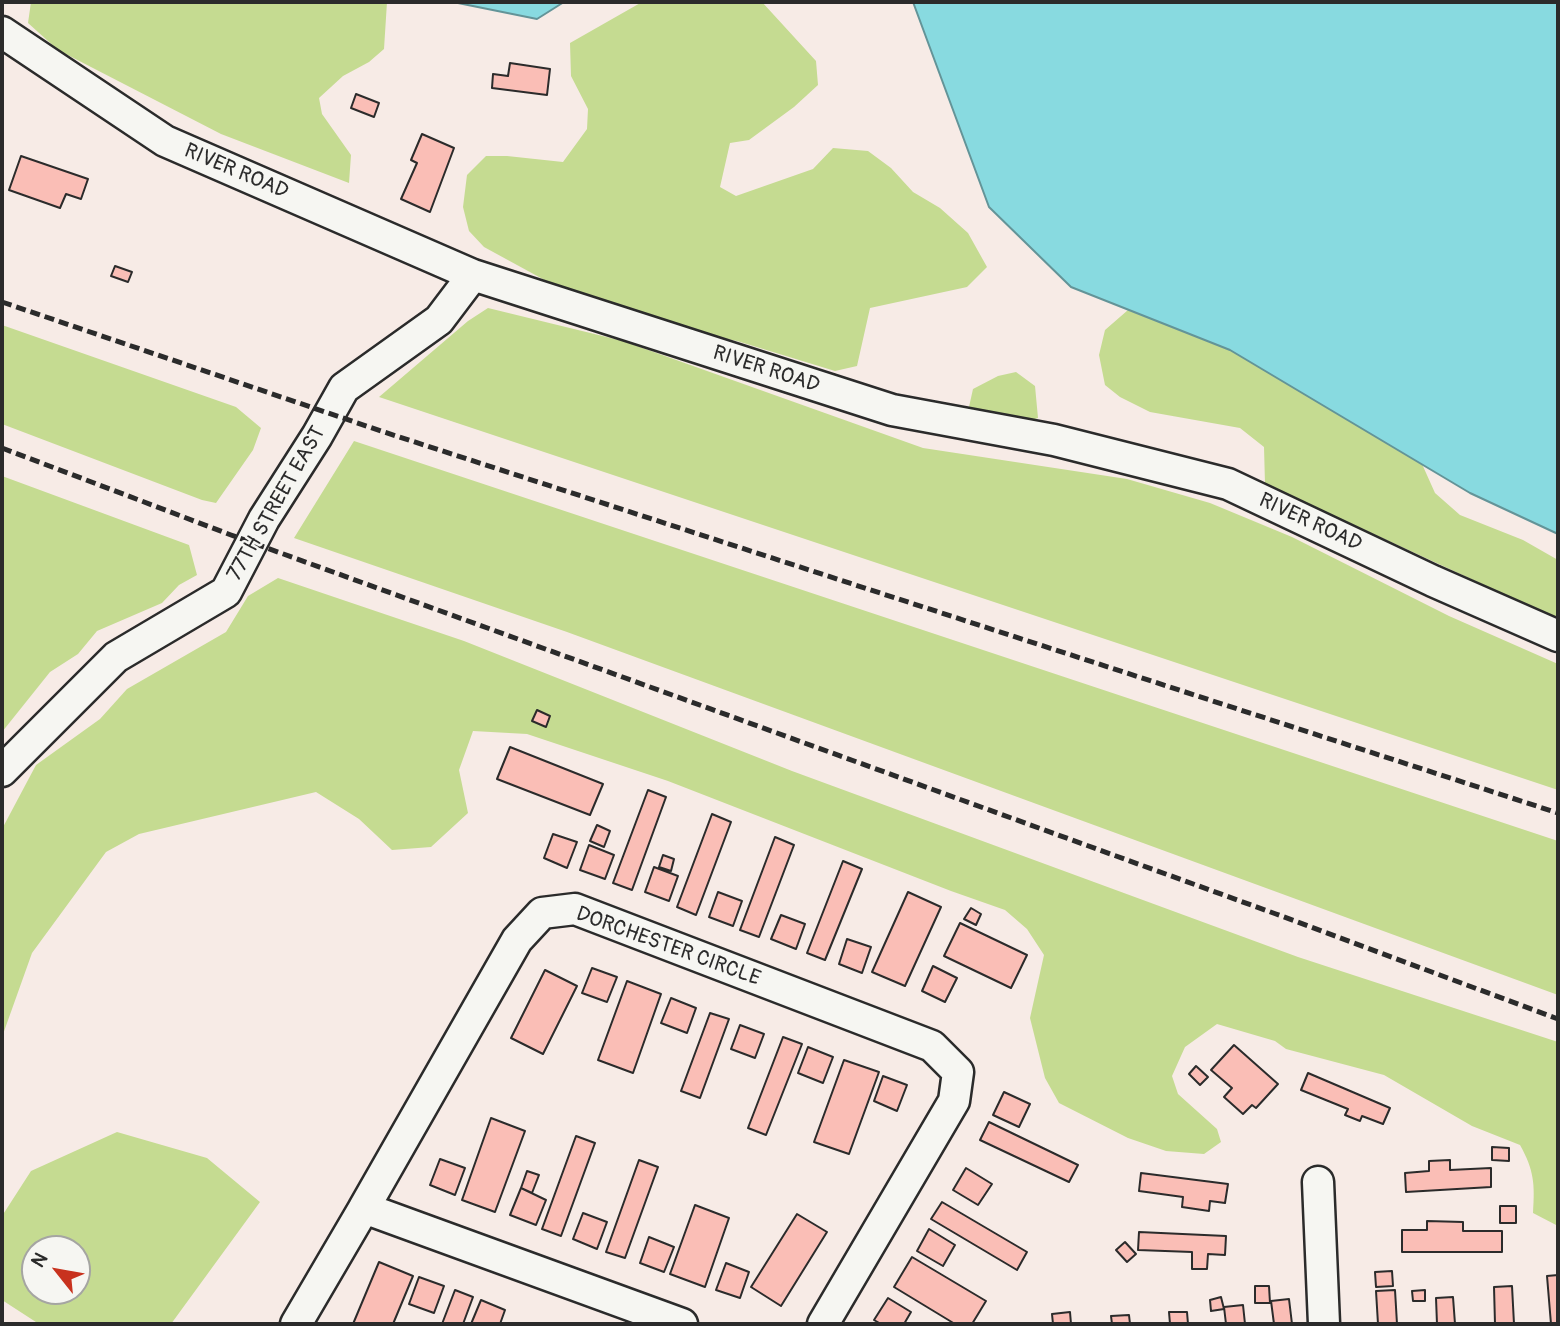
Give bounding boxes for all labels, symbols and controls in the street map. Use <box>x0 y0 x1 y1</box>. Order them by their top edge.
street label: RIVER ROAD <box>180 139 292 205</box>
street label: RIVER ROAD <box>710 341 822 399</box>
street label: 77TH STREET EAST <box>223 422 331 586</box>
street label: RIVER ROAD <box>1255 488 1365 558</box>
street label: DORCHESTER CIRCLE <box>572 902 764 992</box>
north arrow <box>21 1235 91 1305</box>
text: N <box>26 1249 53 1272</box>

